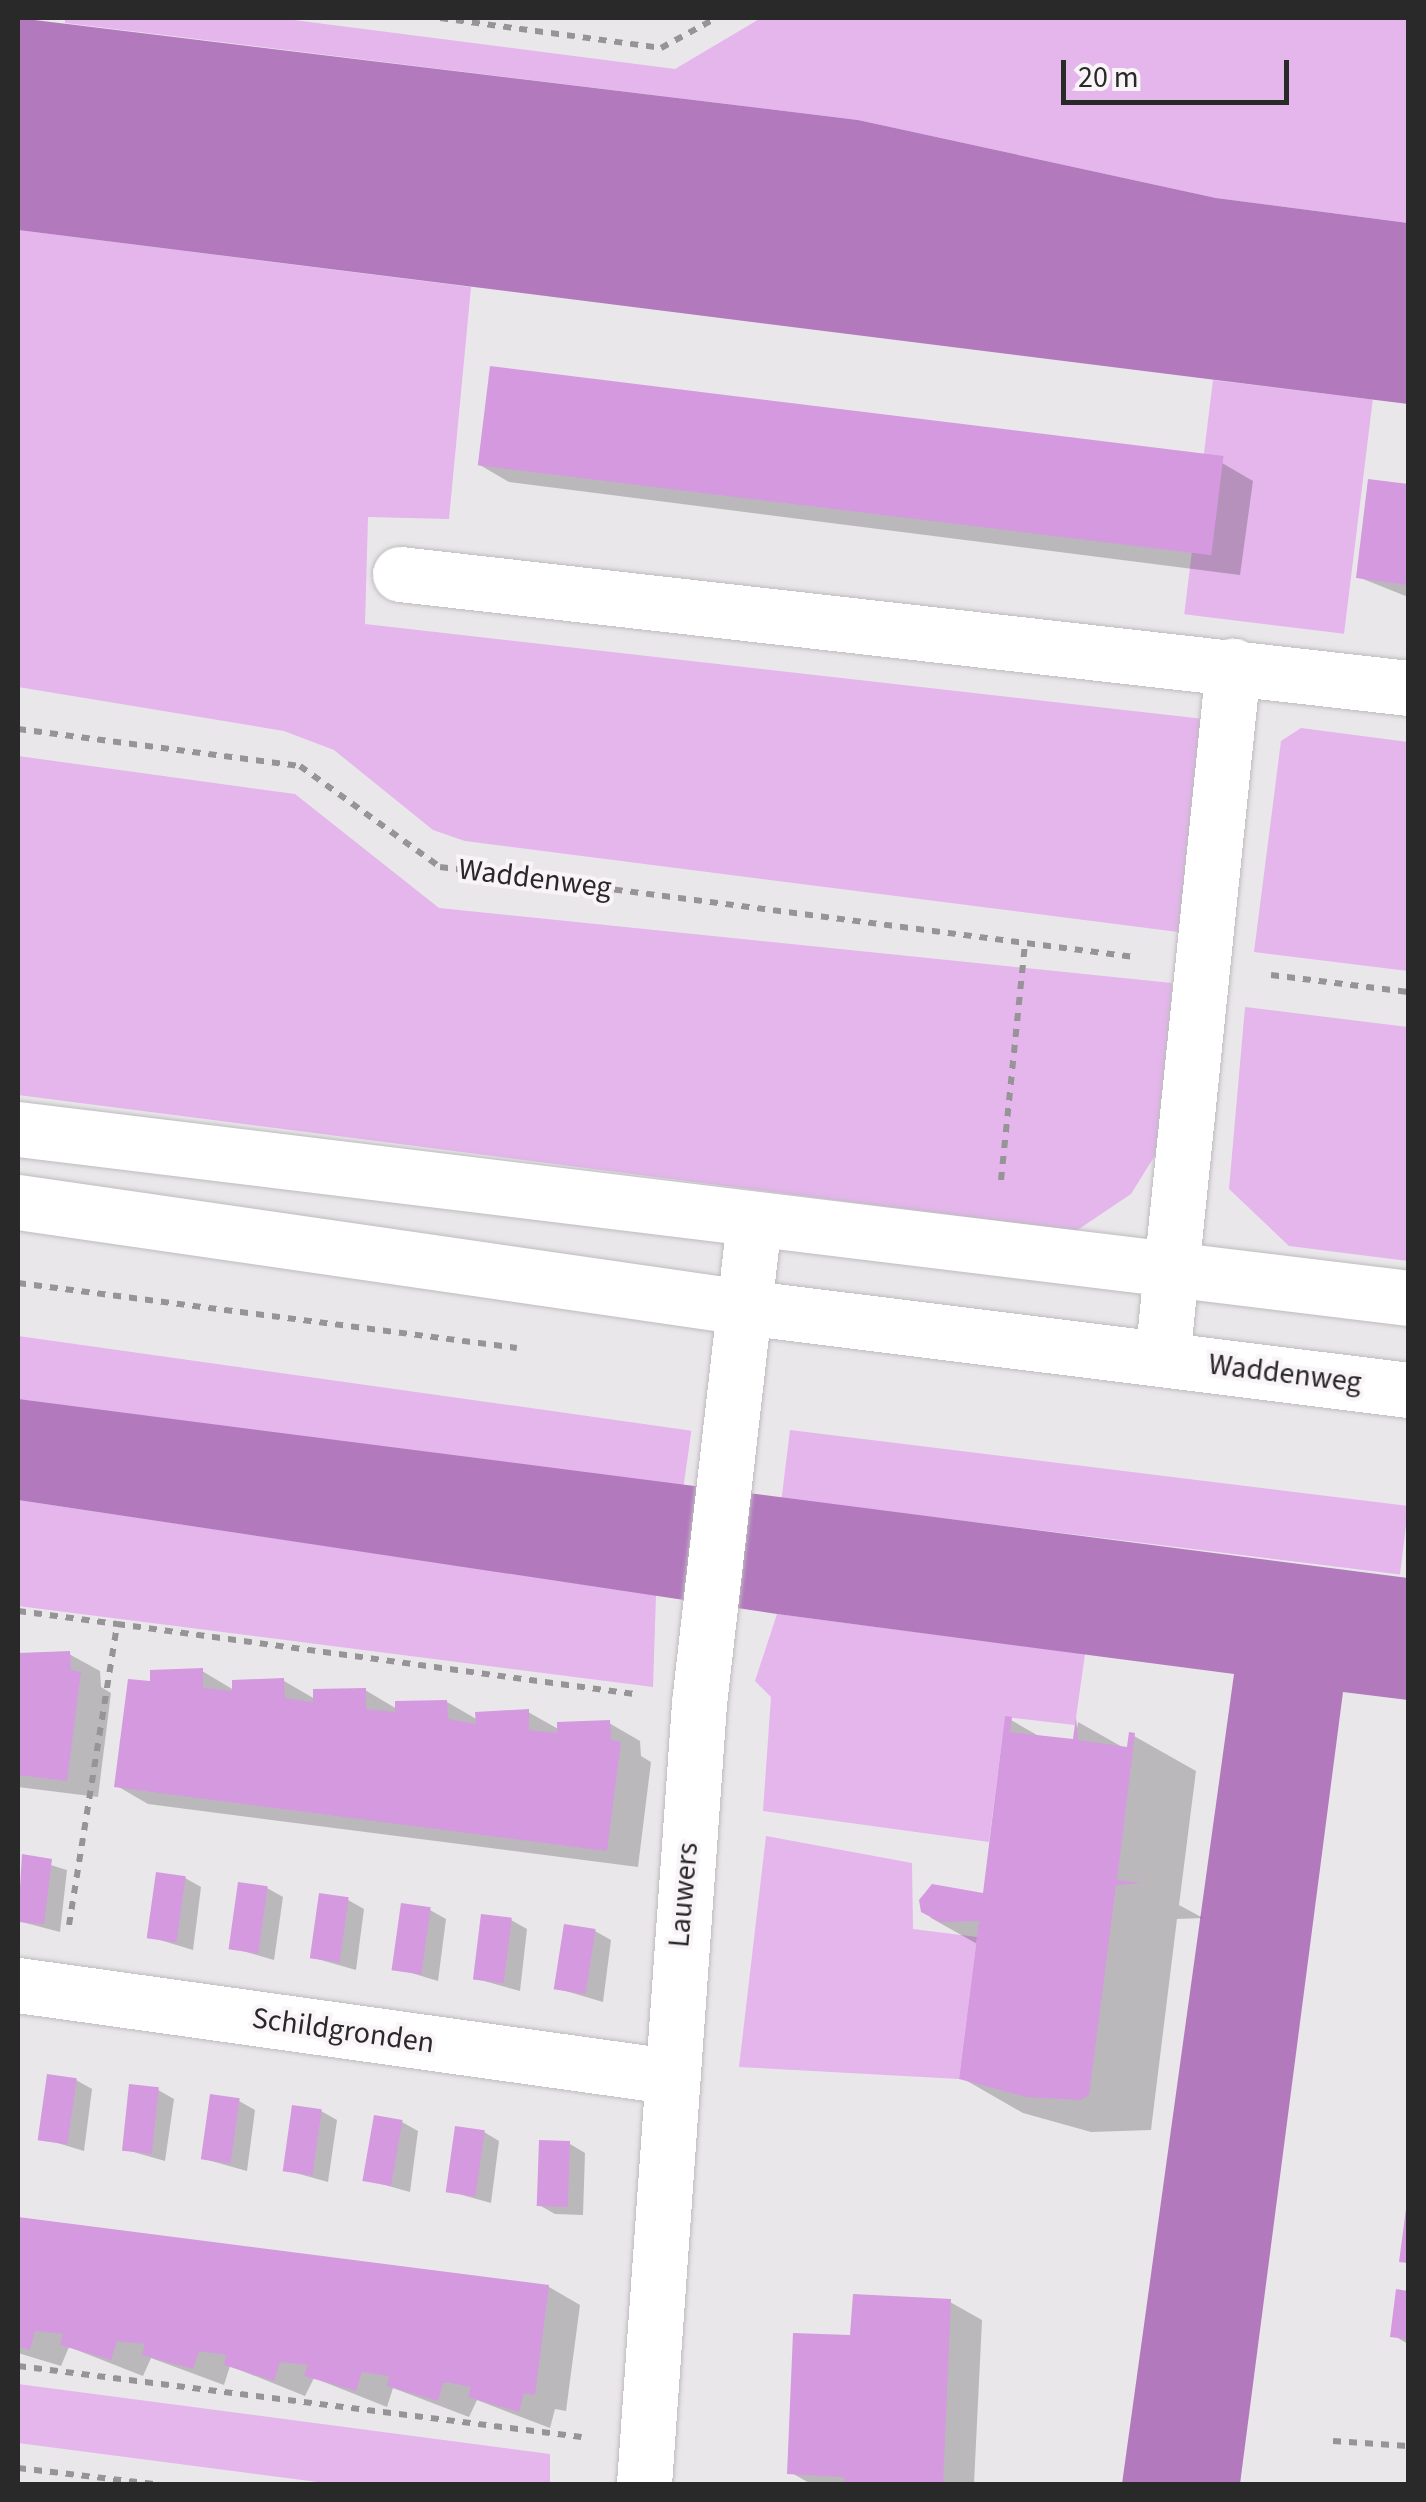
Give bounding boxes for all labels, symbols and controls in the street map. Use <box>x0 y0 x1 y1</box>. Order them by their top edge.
scale bar <box>1066 40 1294 102</box>
text: 20 m <box>1078 56 1139 99</box>
street label: Waddenweg <box>456 852 614 906</box>
street label: Waddenweg <box>1206 1347 1364 1401</box>
street label: Lauwers <box>661 1841 707 1949</box>
street label: Schildgronden <box>250 2000 436 2062</box>

